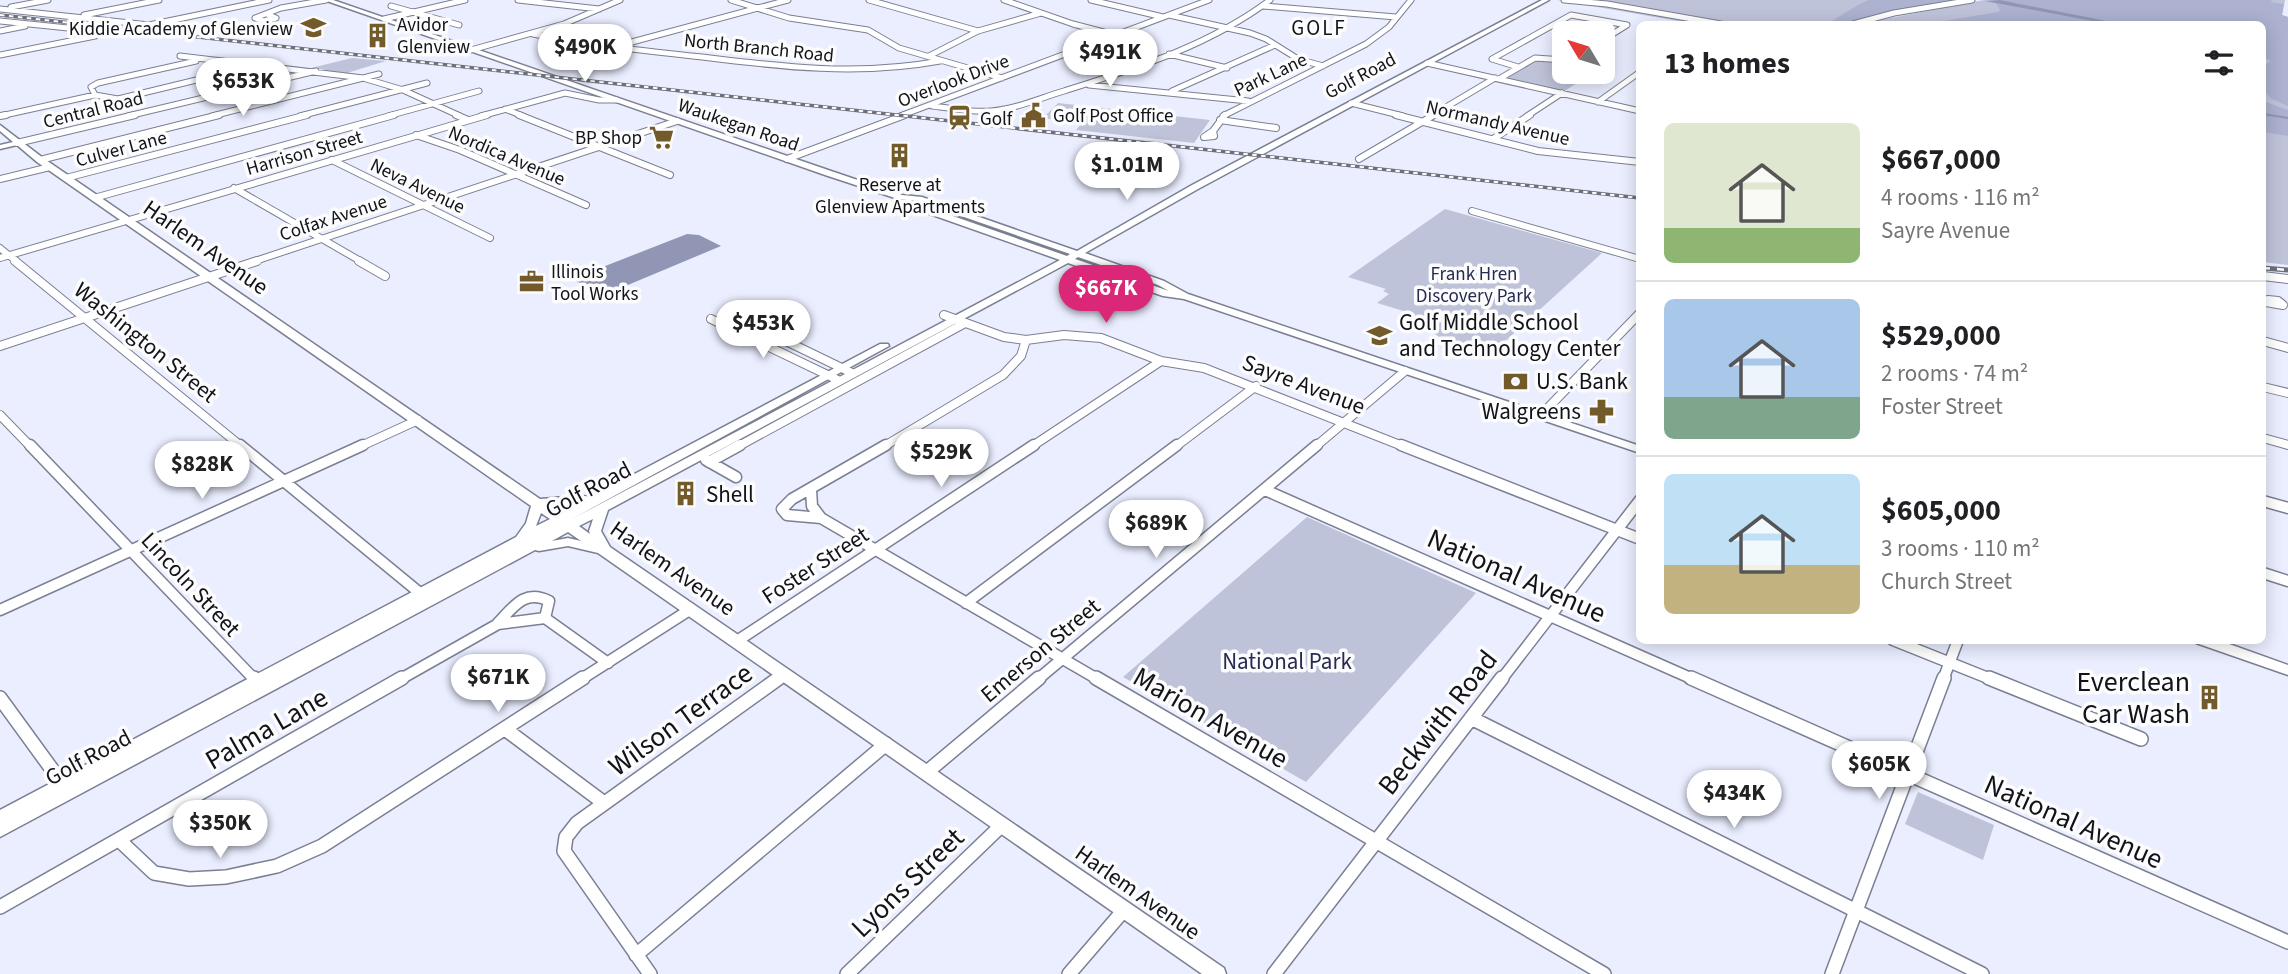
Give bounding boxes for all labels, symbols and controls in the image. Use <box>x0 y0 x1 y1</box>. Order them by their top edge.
place label: Avidor Glenview <box>397 12 470 61</box>
district label: GOLF <box>1291 13 1347 43</box>
school or university icon: Kiddie Academy of Glenview <box>299 14 327 42</box>
place label: Kiddie Academy of Glenview <box>69 16 293 43</box>
building icon: Avidor Glenview <box>363 21 391 49</box>
north arrow <box>1552 21 1615 84</box>
map controls <box>1552 21 1615 84</box>
pin: $490K <box>536 24 634 84</box>
street label: North Branch Road <box>683 27 835 70</box>
pin: $491K <box>1061 29 1159 89</box>
text: $490K <box>554 30 616 63</box>
text: $491K <box>1079 35 1141 68</box>
text: 13 homes <box>1664 42 1790 85</box>
icon: filters <box>2200 44 2238 82</box>
street label: Golf Road <box>1320 46 1401 106</box>
street label: Park Lane <box>1230 47 1312 104</box>
street label: Overlook Drive <box>894 48 1013 115</box>
pin: $653K <box>194 58 292 118</box>
text: $653K <box>212 64 274 97</box>
street label: Central Road <box>40 85 146 136</box>
street label: Waukegan Road <box>674 92 803 159</box>
street label: Normandy Avenue <box>1423 94 1572 153</box>
public building icon: Golf Post Office <box>1019 101 1047 129</box>
place label: Golf Post Office <box>1053 103 1174 130</box>
station icon: Golf <box>946 104 974 132</box>
place label: Golf <box>980 106 1014 133</box>
street label: Nordica Avenue <box>444 120 569 193</box>
supermarket icon: BP Shop <box>648 123 676 151</box>
street label: Culver Lane <box>73 124 170 175</box>
street label: Harrison Street <box>243 124 366 183</box>
place label: BP Shop <box>575 125 642 152</box>
text: $667,000 <box>1881 138 2001 181</box>
building icon: Reserve at Glenview Apartments <box>886 142 914 170</box>
pin: $1.01M <box>1070 142 1184 202</box>
text: $1.01M <box>1090 148 1164 181</box>
icon: home <box>1720 151 1804 235</box>
street label: Neva Avenue <box>365 152 469 221</box>
place label: Reserve at Glenview Apartments <box>815 172 985 221</box>
text: 4 rooms · 116 m² <box>1881 181 2040 214</box>
street label: Colfax Avenue <box>276 188 391 249</box>
street label: Harlem Avenue <box>136 192 275 303</box>
text: Sayre Avenue <box>1881 214 2010 247</box>
place label: Illinois Tool Works <box>551 259 638 308</box>
park label: Frank Hren Discovery Park <box>1416 261 1533 310</box>
pin: $667K <box>1057 266 1155 325</box>
office icon: Illinois Tool Works <box>517 268 545 296</box>
text: $667K <box>1075 271 1137 304</box>
street label: Washington Street <box>67 274 225 411</box>
pin: $453K <box>714 300 812 360</box>
text: $453K <box>732 306 794 339</box>
place label: Golf Middle School and Technology Center <box>1399 306 1621 365</box>
text: $529,000 <box>1881 314 2001 357</box>
school or university icon: Golf Middle School and Technology Center <box>1365 321 1393 349</box>
icon: home <box>1720 327 1804 411</box>
street label: Sayre Avenue <box>1238 346 1370 423</box>
text: 2 rooms · 74 m² <box>1881 357 2028 390</box>
place label: U.S. Bank <box>1536 365 1628 398</box>
bank icon: U.S. Bank <box>1502 367 1530 395</box>
text: Foster Street <box>1881 390 2003 423</box>
place label: Walgreens <box>1481 395 1581 428</box>
pharmacy icon: Walgreens <box>1587 397 1615 425</box>
pin: $529K <box>892 430 990 489</box>
text: $529K <box>910 435 972 468</box>
pin: $828K <box>153 442 251 501</box>
text: $828K <box>171 447 233 480</box>
street label: Golf Road <box>539 453 637 526</box>
place label: Shell <box>706 478 754 511</box>
building icon: Shell <box>672 480 700 508</box>
text: $605,000 <box>1881 489 2001 532</box>
pin: $689K <box>1107 500 1205 560</box>
icon: home <box>1720 502 1804 586</box>
text: $689K <box>1125 506 1187 539</box>
street label: Harlem Avenue <box>603 513 742 624</box>
street label: Foster Street <box>755 518 875 612</box>
street label: National Avenue <box>1421 519 1612 633</box>
street label: Lincoln Street <box>133 525 248 644</box>
text: 3 rooms · 110 m² <box>1881 532 2040 565</box>
text: Church Street <box>1881 565 2012 598</box>
street label: Emerson Street <box>973 590 1108 710</box>
street label: Beckwith Road <box>1368 642 1507 804</box>
park label: National Park <box>1222 645 1352 678</box>
pin: $671K <box>449 654 547 714</box>
street label: Wilson Terrace <box>600 654 761 786</box>
street label: Marion Avenue <box>1125 657 1296 779</box>
text: $671K <box>467 660 529 693</box>
place label: Everclean Car Wash <box>2076 662 2190 734</box>
street label: Palma Lane <box>198 678 335 780</box>
building icon: Everclean Car Wash <box>2196 683 2224 711</box>
street label: Golf Road <box>39 721 137 794</box>
pin: $605K <box>1830 742 1928 801</box>
text: $605K <box>1848 747 1910 780</box>
street label: National Avenue <box>1978 765 2169 879</box>
pin: $434K <box>1685 770 1783 830</box>
text: $434K <box>1703 776 1765 809</box>
pin: $350K <box>171 800 269 860</box>
text: $350K <box>189 806 251 839</box>
street label: Lyons Street <box>842 818 974 947</box>
street label: Harlem Avenue <box>1068 837 1207 948</box>

